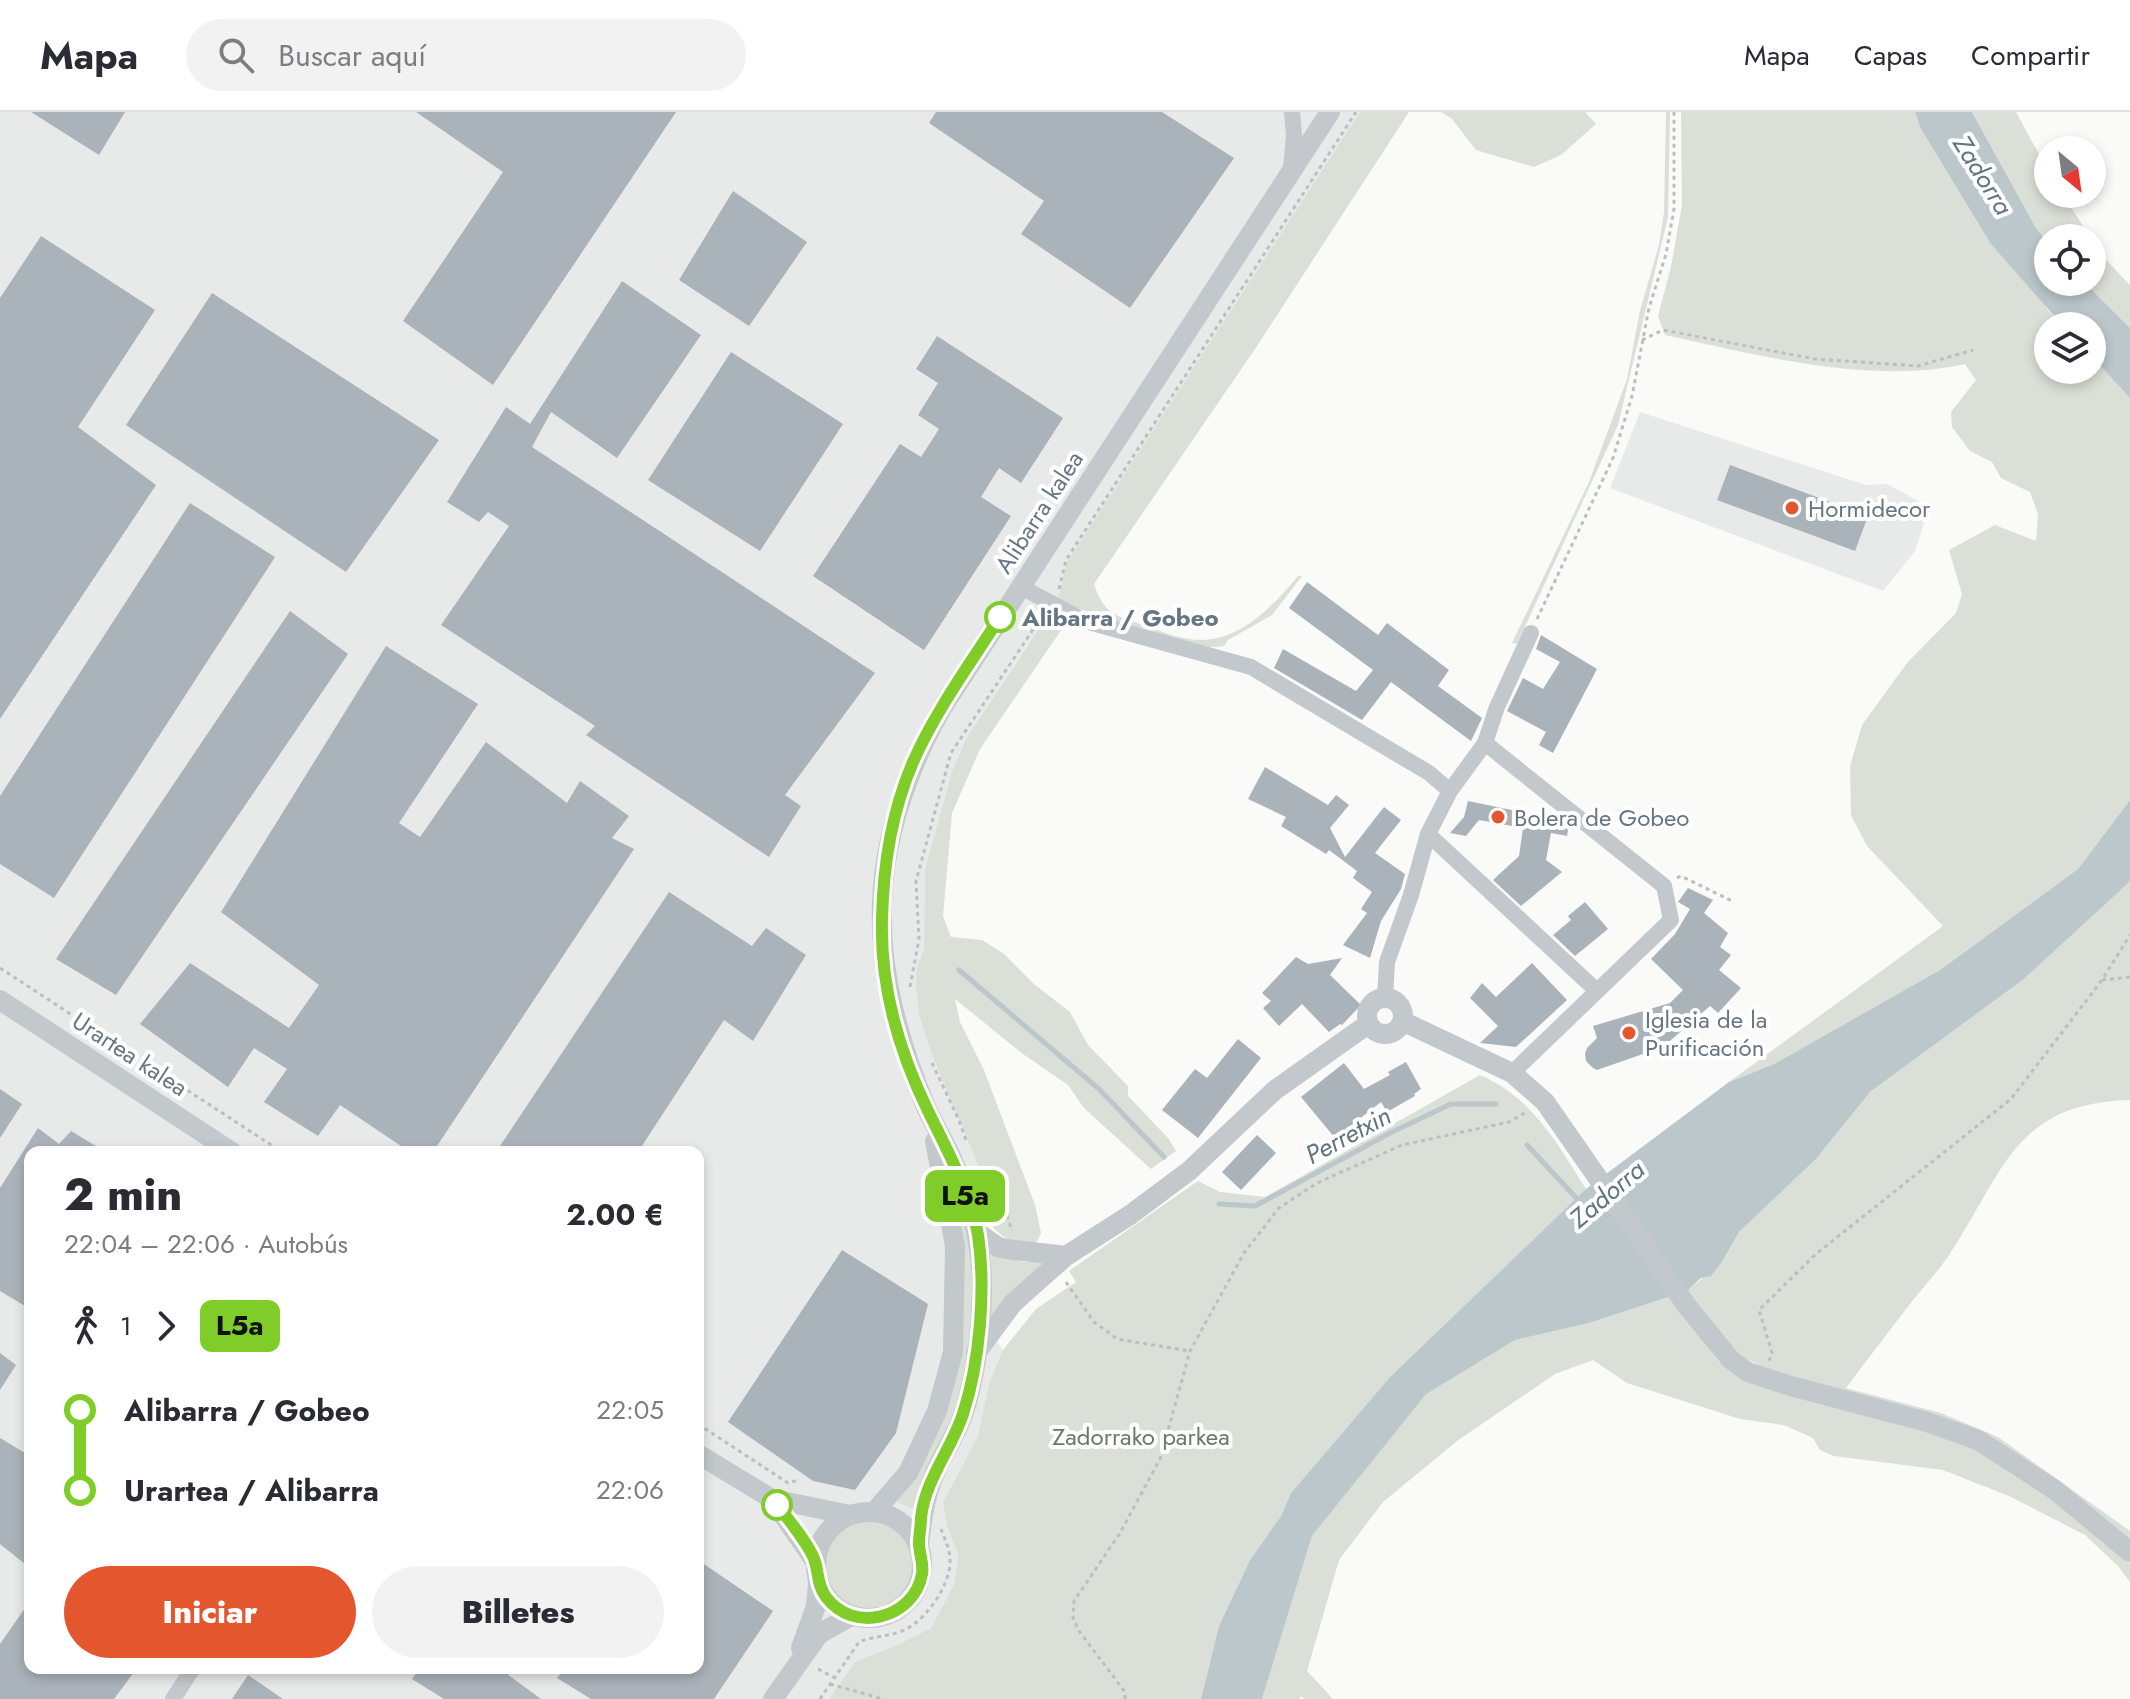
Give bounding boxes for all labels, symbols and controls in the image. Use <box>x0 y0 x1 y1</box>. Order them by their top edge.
search box <box>186 19 746 91</box>
text: Mapa <box>40 28 138 83</box>
icon: search <box>214 33 258 77</box>
text: Buscar aquí <box>278 34 426 77</box>
text: Mapa <box>1744 35 1810 76</box>
text: Capas <box>1854 35 1927 76</box>
text: Compartir <box>1971 35 2090 76</box>
water label: Zadorra <box>1943 127 2023 223</box>
north arrow <box>2034 136 2106 208</box>
map controls <box>2034 136 2106 384</box>
button: locate <box>2034 224 2106 296</box>
button: layers <box>2034 312 2106 384</box>
street label: Alibarra kalea <box>986 444 1092 580</box>
place label: Hormidecor <box>1808 491 1931 526</box>
marker: Hormidecor <box>1783 499 1801 517</box>
place label: Alibarra / Gobeo <box>1021 600 1219 635</box>
marker: Alibarra / Gobeo <box>985 602 1015 632</box>
place label: Bolera de Gobeo <box>1514 800 1689 835</box>
marker: Bolera de Gobeo <box>1489 808 1507 826</box>
place label: Iglesia de la Purificación <box>1645 1002 1767 1065</box>
street label: Urartea kalea <box>65 1004 195 1104</box>
marker: Iglesia de la Purificación <box>1620 1024 1638 1042</box>
water label: Perretxin <box>1298 1097 1398 1173</box>
water label: Zadorra <box>1560 1151 1653 1237</box>
text: 2 min <box>64 1163 182 1227</box>
line badge: L5a <box>919 1170 1011 1222</box>
text: L5a <box>941 1175 989 1216</box>
text: 2.00 € <box>566 1193 664 1236</box>
text: 22:04 – 22:06 · Autobús <box>64 1225 348 1263</box>
icon: walk <box>64 1304 108 1348</box>
icon: forward <box>144 1304 188 1348</box>
text: L5a <box>216 1305 264 1346</box>
text: 1 <box>120 1307 132 1345</box>
text: Alibarra / Gobeo <box>124 1389 370 1432</box>
text: 22:05 <box>596 1391 664 1429</box>
park label: Zadorrako parkea <box>1052 1419 1230 1454</box>
text: Urartea / Alibarra <box>124 1469 379 1512</box>
text: 22:06 <box>596 1471 664 1509</box>
unlabelled marker <box>762 1490 792 1520</box>
button: Iniciar <box>64 1566 356 1658</box>
button: Billetes <box>372 1566 664 1658</box>

